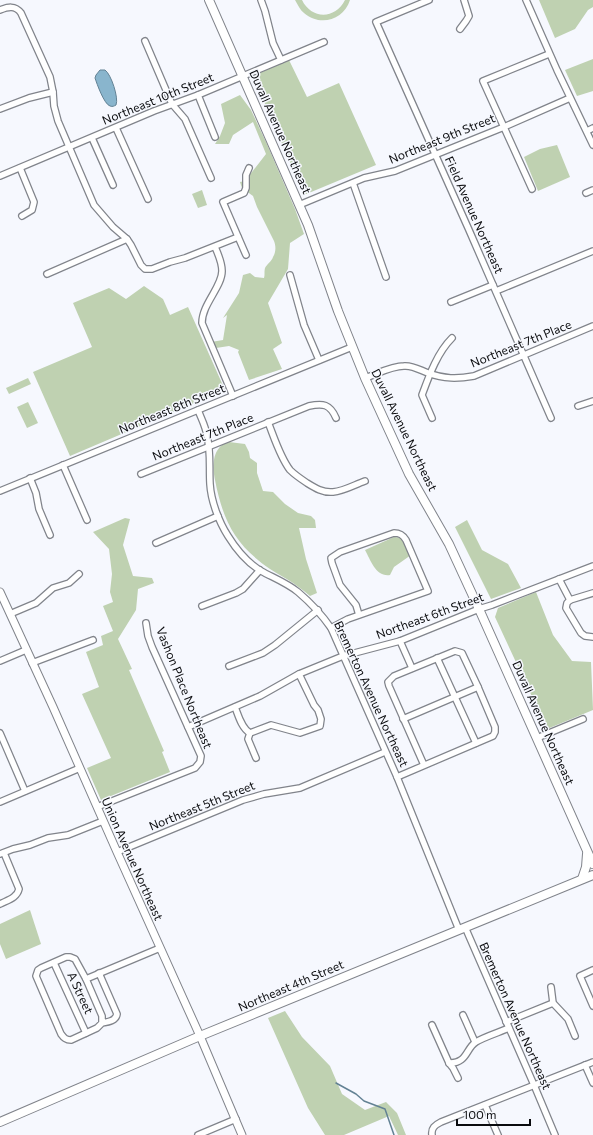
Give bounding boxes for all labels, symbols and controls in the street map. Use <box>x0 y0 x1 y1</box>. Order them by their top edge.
street label: Duvall Avenue Northeast <box>247 67 315 196</box>
street label: Northeast 10th Street <box>100 69 215 127</box>
street label: Northeast 9th Street <box>386 110 497 166</box>
street label: Field Avenue Northeast <box>443 154 507 275</box>
street label: Northeast 7th Place <box>468 316 573 370</box>
street label: Duvall Avenue Northeast <box>369 366 441 493</box>
street label: Northeast 8th Street <box>116 380 227 436</box>
street label: Northeast 7th Place <box>150 409 255 463</box>
street label: Northeast 6th Street <box>374 589 485 641</box>
street label: Bremerton Avenue Northeast <box>332 618 412 769</box>
street label: Vashon Place Northeast <box>154 625 216 750</box>
street label: Duvall Avenue Northeast <box>510 658 578 787</box>
street label: Northeast 5th Street <box>147 777 257 833</box>
street label: Union Avenue Northeast <box>99 795 166 922</box>
street label: Bremerton Avenue Northeast <box>477 940 555 1091</box>
street label: Northeast 4th Street <box>236 956 346 1014</box>
street label: A Street <box>65 969 97 1016</box>
scale bar <box>457 1101 530 1127</box>
text: 100 m <box>463 1107 497 1121</box>

